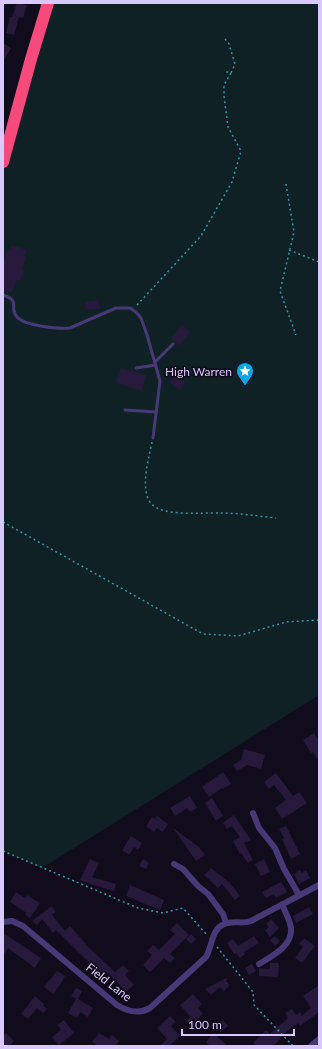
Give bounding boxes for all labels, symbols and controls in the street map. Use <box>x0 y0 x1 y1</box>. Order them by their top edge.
place icon: High Warren <box>235 361 255 386</box>
place label: High Warren <box>165 364 232 379</box>
street label: Field Lane <box>83 960 135 1004</box>
scale bar <box>182 1011 294 1037</box>
text: 100 m <box>188 1017 222 1032</box>

